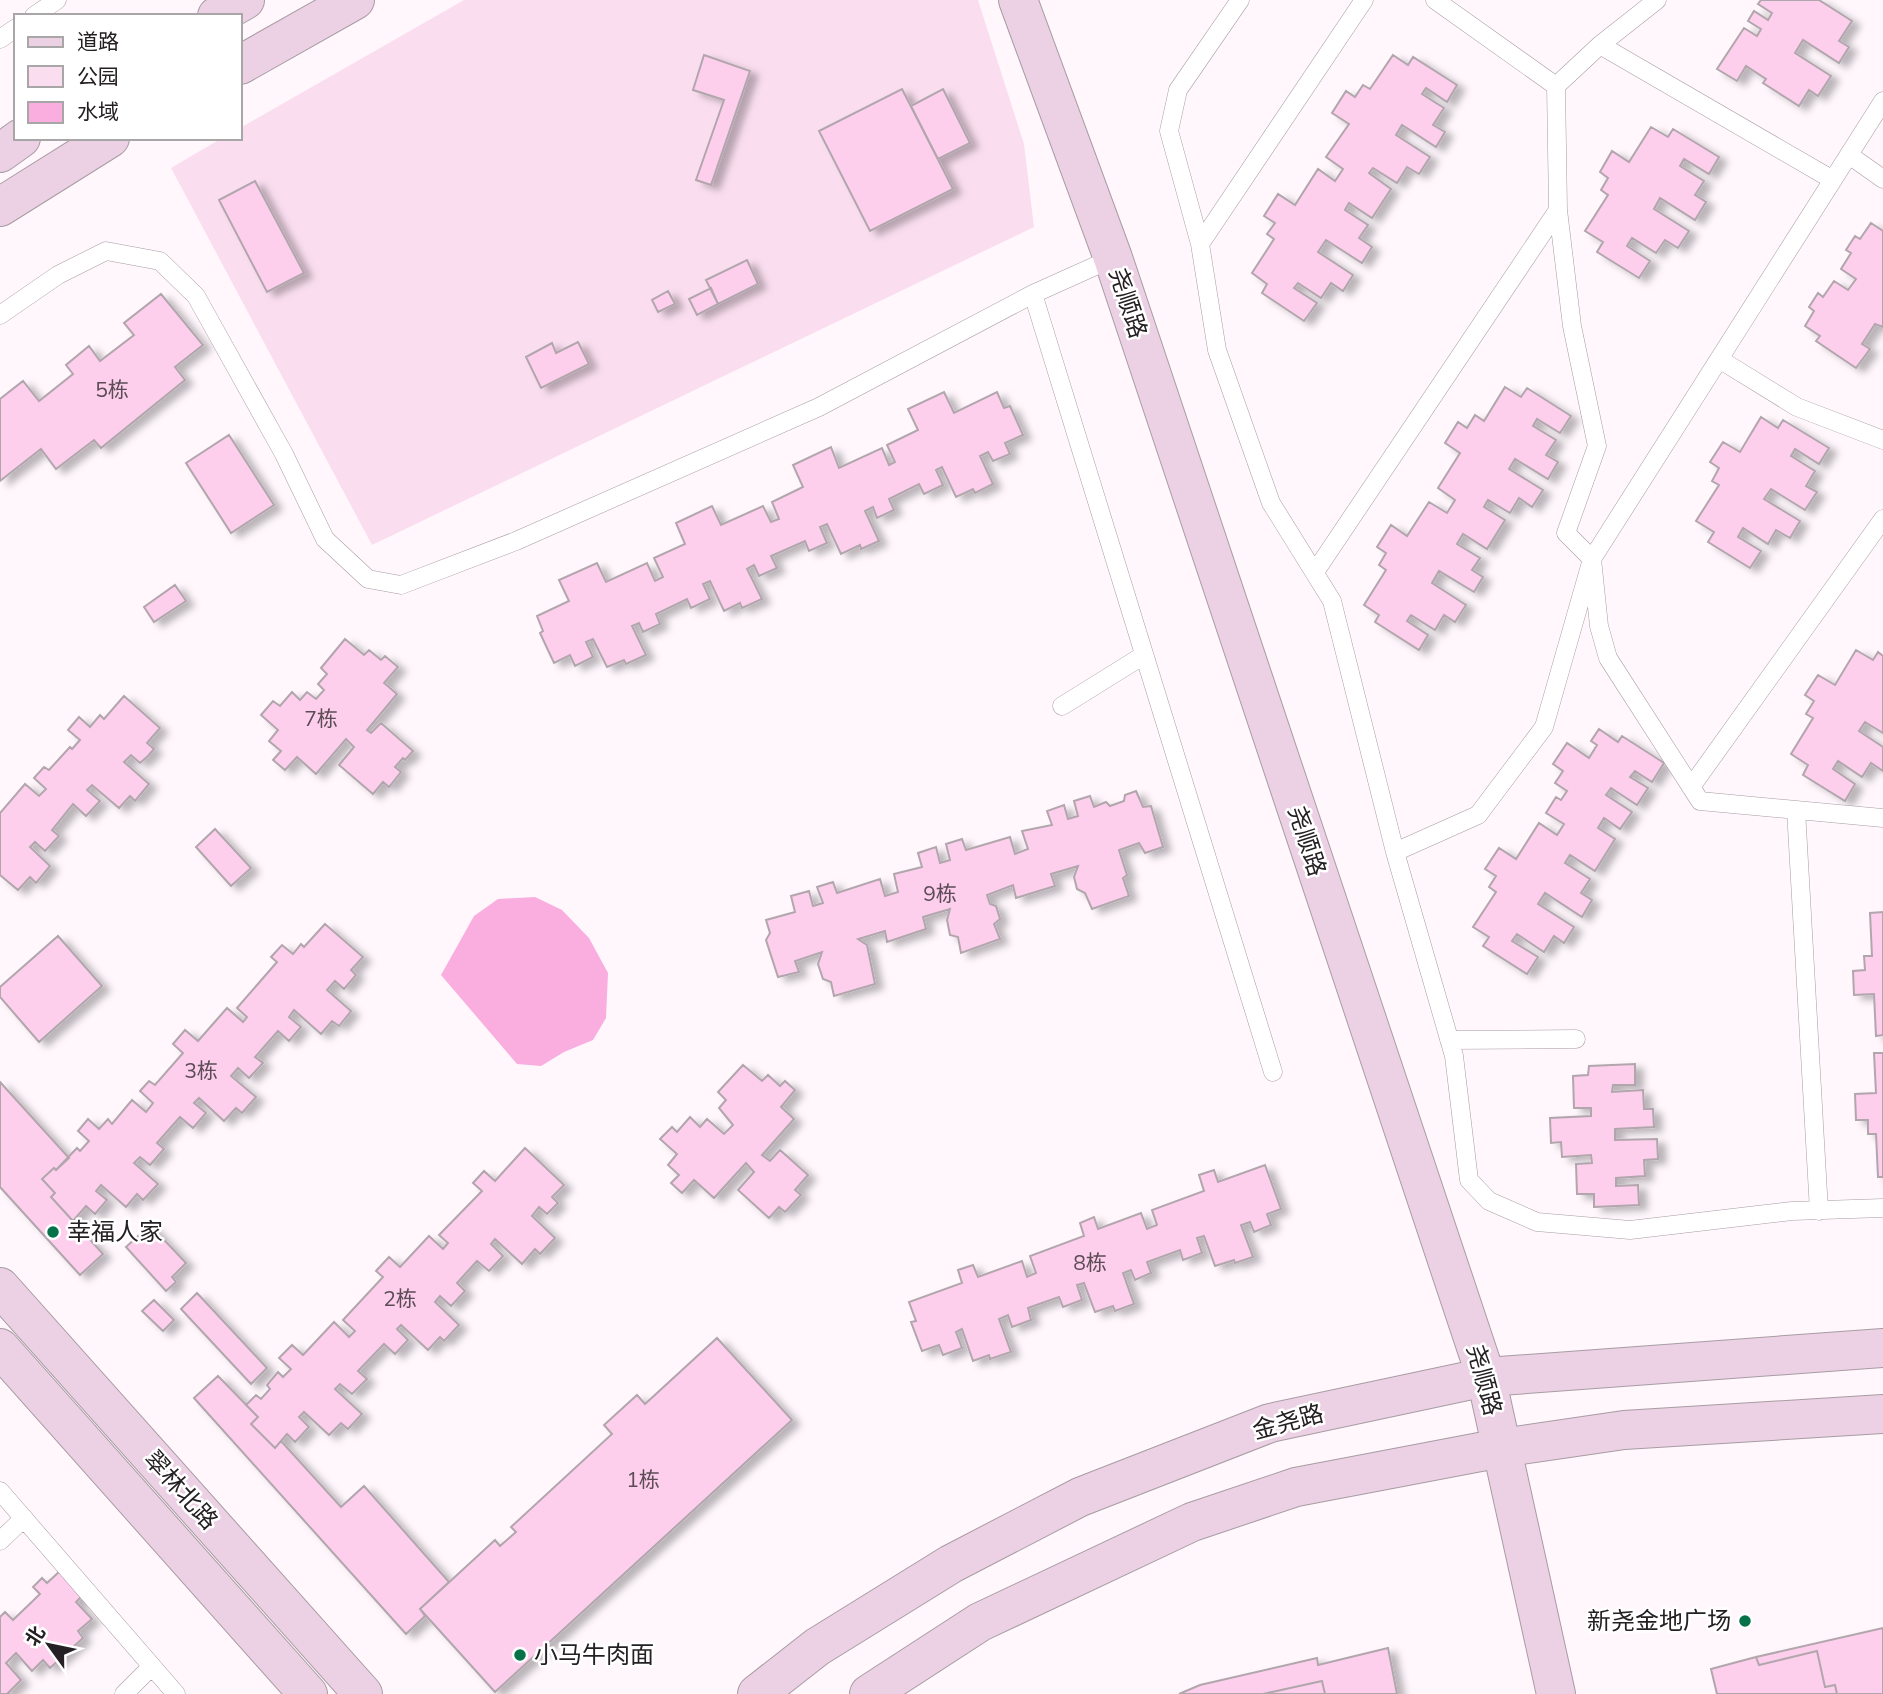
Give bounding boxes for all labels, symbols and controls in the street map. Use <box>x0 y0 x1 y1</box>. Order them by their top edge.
legend <box>14 14 242 140</box>
text: 道路 <box>77 28 119 54</box>
text: 公园 <box>77 63 119 89</box>
text: 水域 <box>77 98 119 124</box>
street label: 尧顺路 <box>1104 264 1154 342</box>
house number: 5栋 <box>95 376 129 402</box>
house number: 7栋 <box>304 705 338 731</box>
street label: 尧顺路 <box>1283 802 1333 880</box>
house number: 9栋 <box>923 880 957 906</box>
house number: 3栋 <box>184 1057 218 1083</box>
place label: 幸福人家 <box>67 1216 163 1246</box>
marker: 幸福人家 <box>45 1224 61 1240</box>
house number: 8栋 <box>1073 1249 1107 1275</box>
house number: 2栋 <box>383 1285 417 1311</box>
street label: 尧顺路 <box>1461 1341 1509 1418</box>
street label: 金尧路 <box>1249 1397 1326 1445</box>
street label: 翠林北路 <box>138 1444 225 1535</box>
house number: 1栋 <box>626 1466 660 1492</box>
place label: 新尧金地广场 <box>1587 1605 1731 1635</box>
north arrow <box>14 1610 84 1680</box>
marker: 新尧金地广场 <box>1737 1613 1753 1629</box>
text: 北 <box>20 1621 50 1650</box>
place label: 小马牛肉面 <box>534 1639 654 1669</box>
marker: 小马牛肉面 <box>512 1647 528 1663</box>

